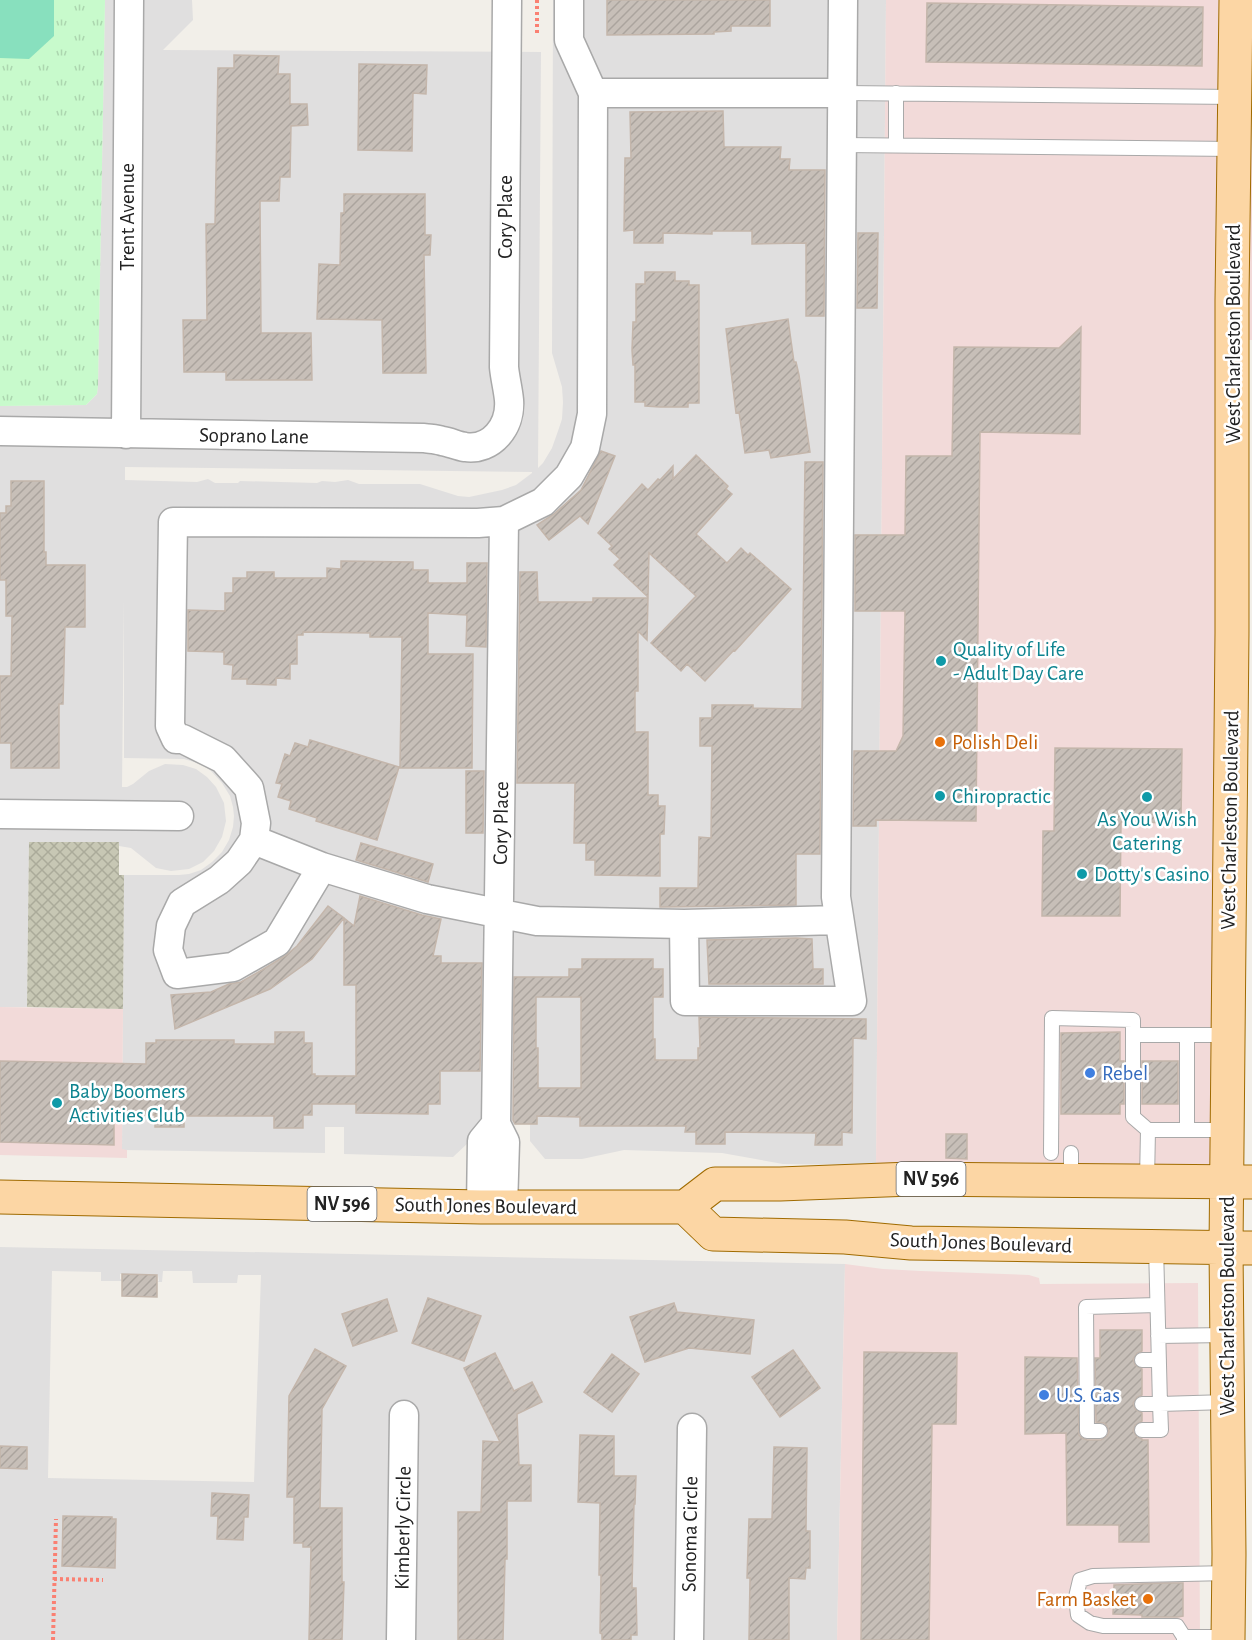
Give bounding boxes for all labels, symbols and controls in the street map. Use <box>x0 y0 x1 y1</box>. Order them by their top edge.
street label: Trent Avenue <box>117 163 138 271</box>
street label: Cory Place <box>495 175 516 259</box>
street label: West Charleston Boulevard <box>1223 224 1244 444</box>
street label: Soprano Lane <box>199 425 309 447</box>
place label: Quality of Life - Adult Day Care <box>953 639 1084 684</box>
marker: Quality of Life - Adult Day Care <box>934 654 948 668</box>
street label: West Charleston Boulevard <box>1218 710 1242 930</box>
place label: Polish Deli <box>952 732 1038 753</box>
marker: Polish Deli <box>933 735 947 749</box>
street label: Cory Place <box>490 781 512 865</box>
place label: Chiropractic <box>952 786 1051 807</box>
marker: Chiropractic <box>933 789 947 803</box>
marker: As You Wish Catering <box>1140 790 1154 804</box>
place label: As You Wish Catering <box>1097 809 1197 854</box>
place label: Dotty's Casino <box>1094 864 1210 885</box>
marker: Dotty's Casino <box>1075 867 1089 881</box>
place label: Rebel <box>1102 1063 1148 1084</box>
marker: Rebel <box>1083 1066 1097 1080</box>
place label: Baby Boomers Activities Club <box>69 1081 185 1126</box>
marker: Baby Boomers Activities Club <box>50 1096 64 1110</box>
road number: NV 596 <box>896 1162 966 1196</box>
road number: NV 596 <box>308 1187 376 1221</box>
street label: South Jones Boulevard <box>395 1194 577 1218</box>
street label: West Charleston Boulevard <box>1217 1196 1238 1416</box>
street label: South Jones Boulevard <box>890 1229 1073 1257</box>
place label: U.S. Gas <box>1056 1385 1120 1406</box>
marker: U.S. Gas <box>1037 1388 1051 1402</box>
street label: Kimberly Circle <box>391 1466 415 1590</box>
street label: Sonoma Circle <box>678 1476 702 1592</box>
place label: Farm Basket <box>1037 1589 1136 1610</box>
marker: Farm Basket <box>1141 1592 1155 1606</box>

